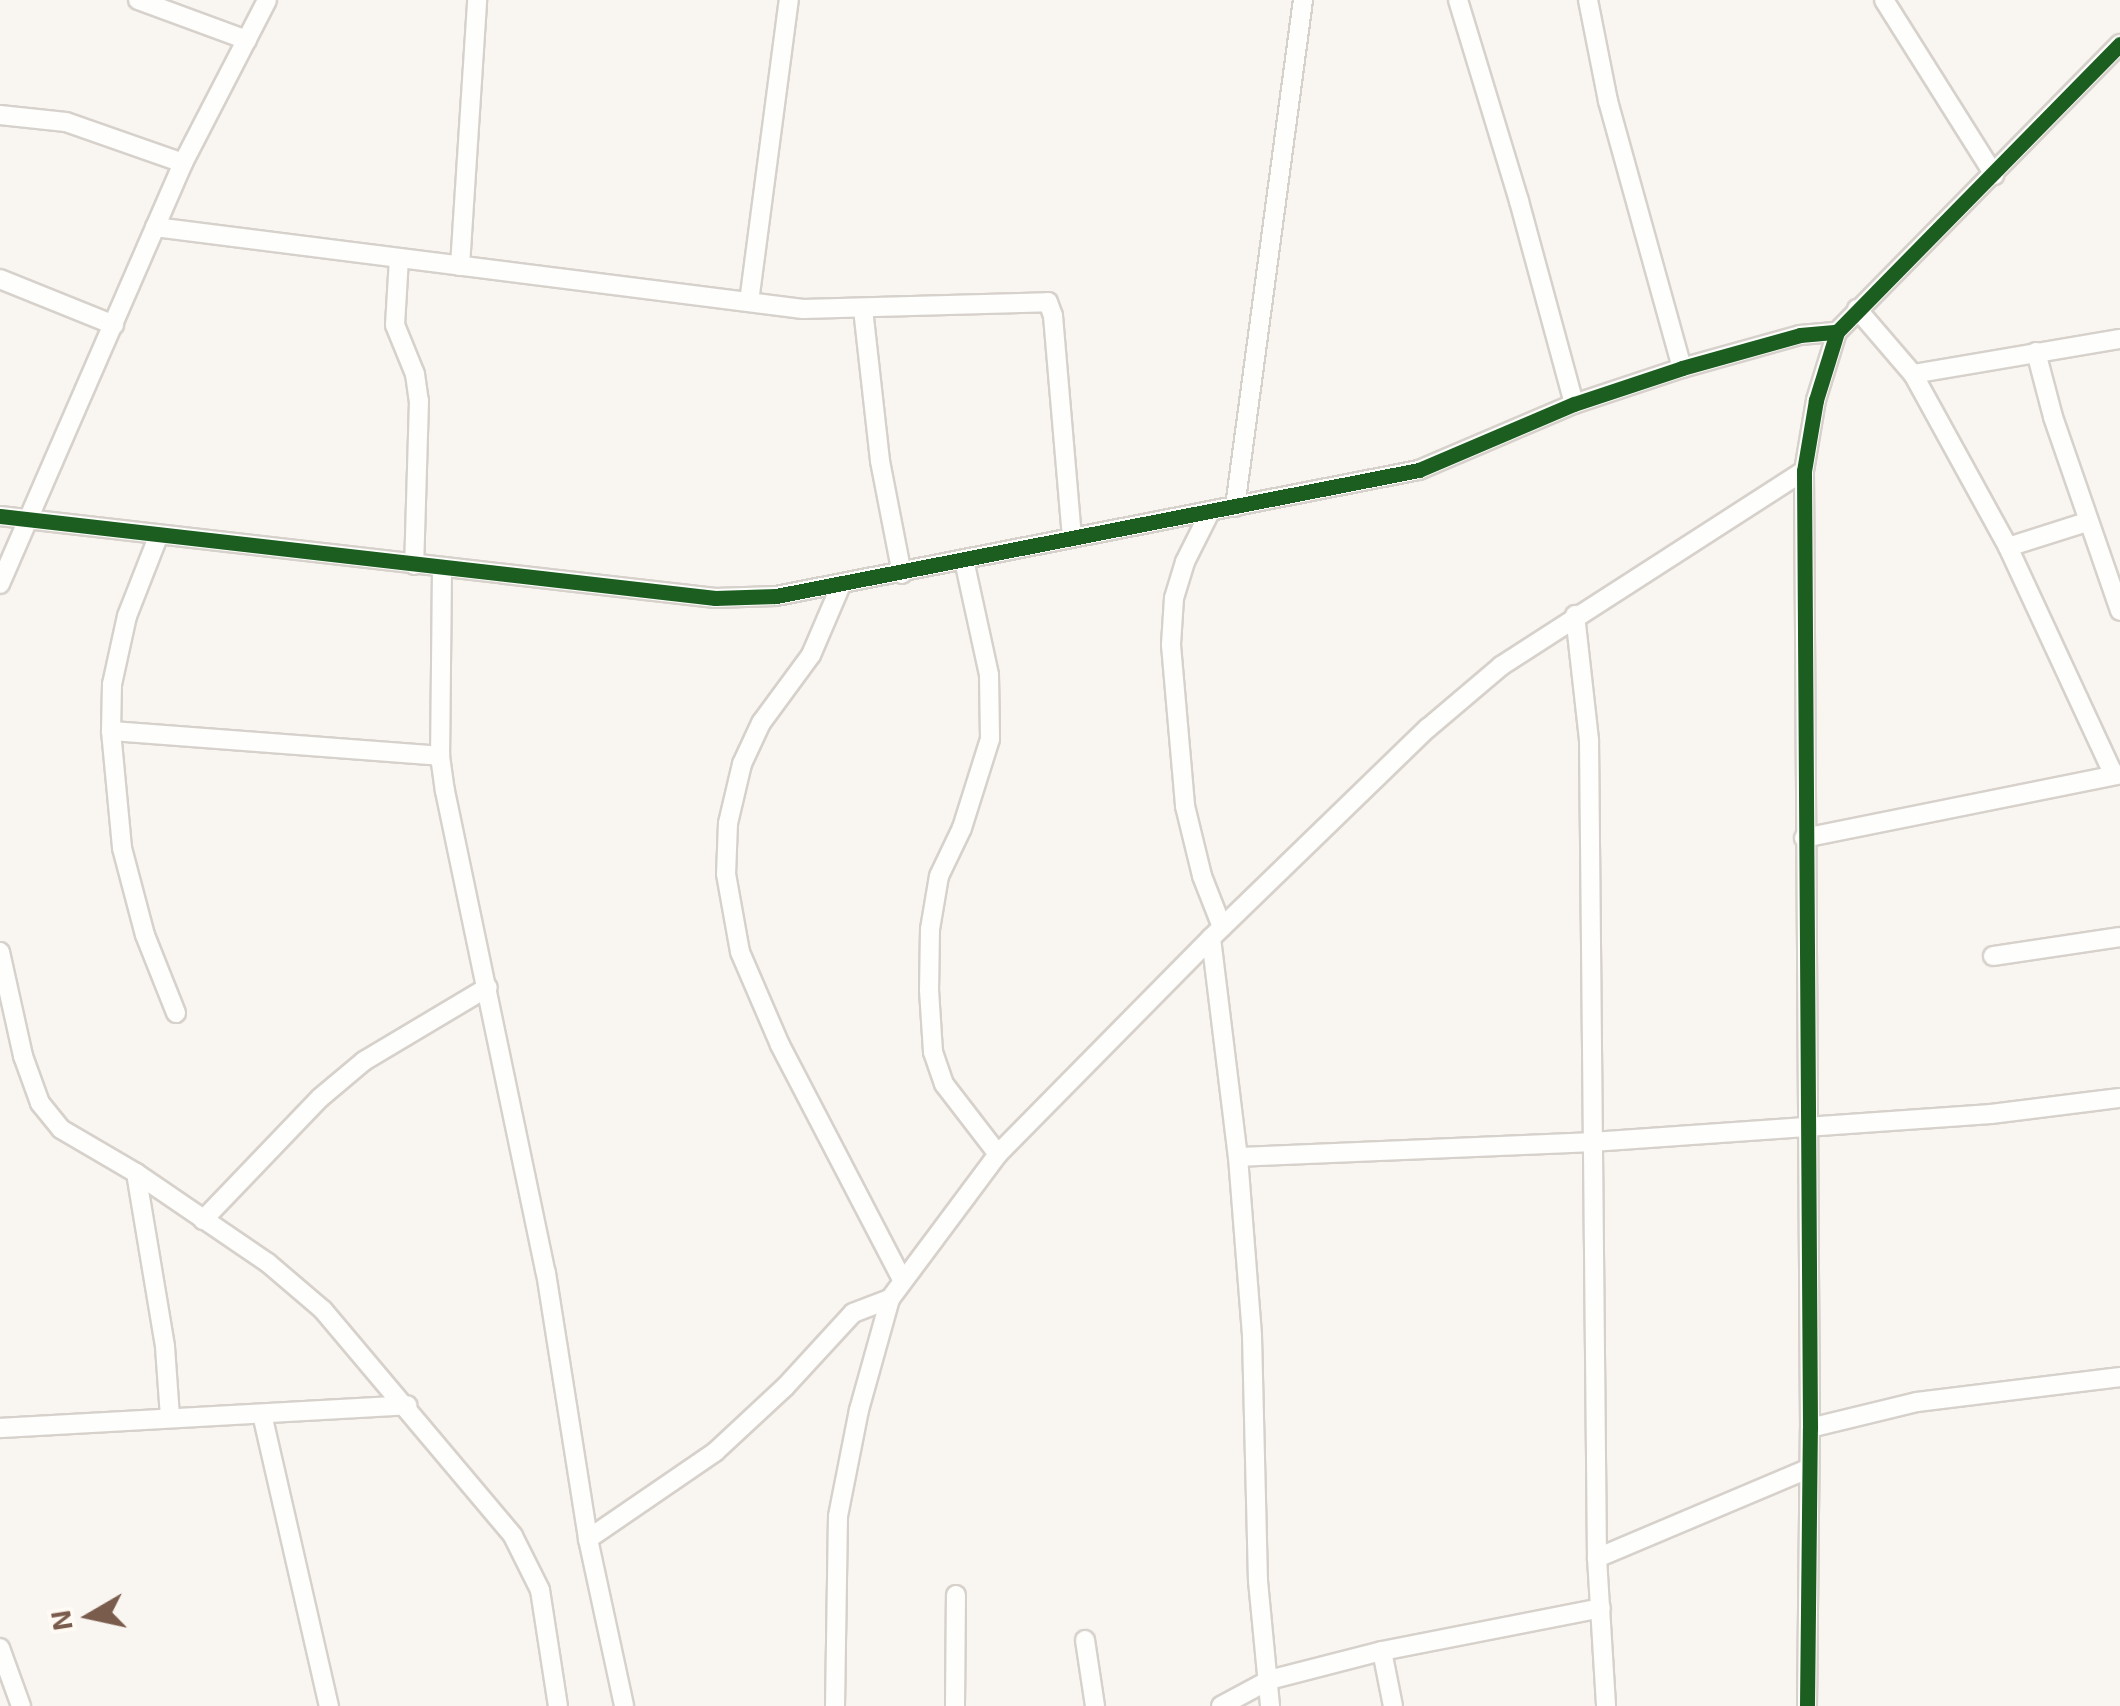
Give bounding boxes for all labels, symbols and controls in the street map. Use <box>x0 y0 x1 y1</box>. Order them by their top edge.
north arrow <box>40 1566 140 1666</box>
text: N <box>42 1608 79 1633</box>

